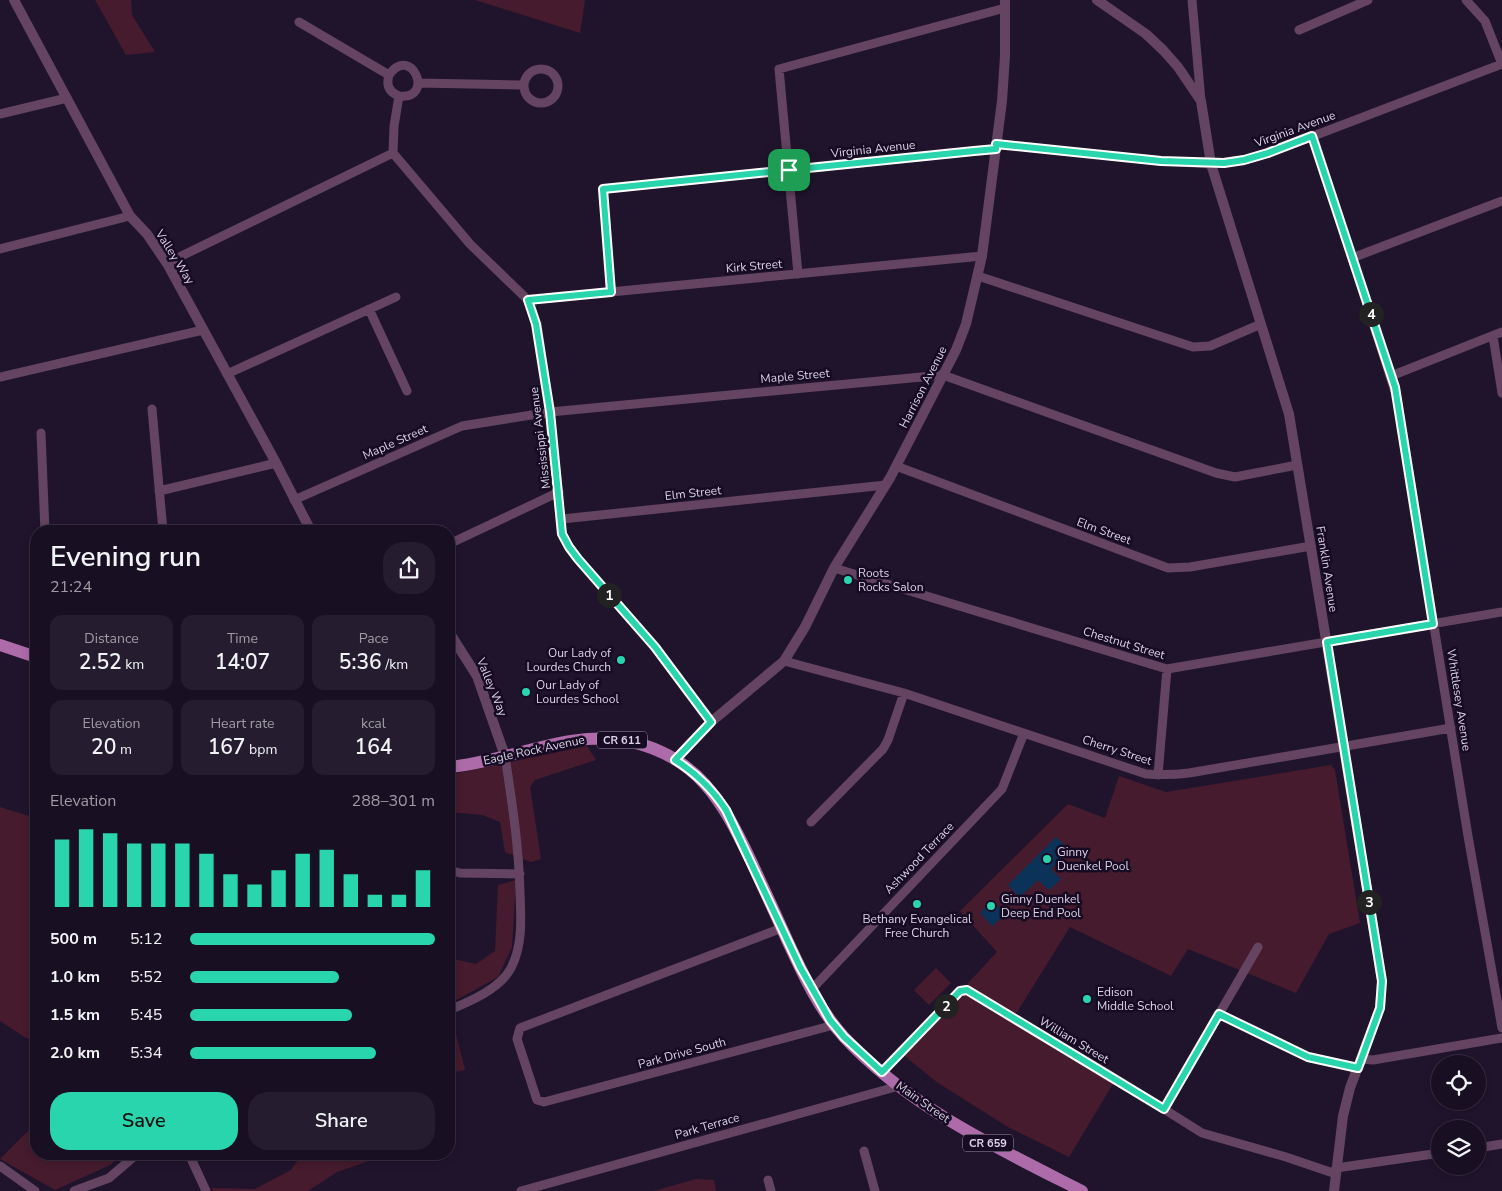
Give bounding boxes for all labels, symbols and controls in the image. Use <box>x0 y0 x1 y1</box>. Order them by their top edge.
street label: Virginia Avenue <box>1251 107 1338 151</box>
street label: Virginia Avenue <box>829 137 916 162</box>
pin <box>768 149 810 191</box>
icon: arrive <box>775 156 803 184</box>
street label: Valley Way <box>151 226 199 288</box>
street label: Kirk Street <box>725 256 784 276</box>
pin: 4 <box>1358 302 1384 326</box>
text: 4 <box>1367 305 1376 324</box>
street label: Harrison Avenue <box>895 343 951 431</box>
street label: Maple Street <box>760 365 831 387</box>
street label: Mississippi Avenue <box>526 386 554 490</box>
street label: Maple Street <box>360 420 431 463</box>
street label: Elm Street <box>664 482 723 504</box>
street label: Elm Street <box>1075 514 1134 548</box>
street label: Franklin Avenue <box>1312 525 1342 613</box>
text: Evening run <box>50 538 201 576</box>
button: share <box>383 542 435 594</box>
place label: Roots Rocks Salon <box>858 565 924 595</box>
marker: Roots Rocks Salon <box>842 574 854 586</box>
text: 21:24 <box>50 576 92 598</box>
pin: 1 <box>596 582 622 608</box>
text: 1 <box>605 586 614 605</box>
street label: Chestnut Street <box>1081 623 1168 663</box>
text: Distance <box>84 629 139 648</box>
text: Time <box>227 629 258 648</box>
text: Pace <box>359 629 388 648</box>
place label: Our Lady of Lourdes Church <box>526 645 612 675</box>
text: 2.52 <box>79 648 122 676</box>
text: 14:07 <box>215 648 270 676</box>
text: 5:36 <box>339 648 382 676</box>
street label: Whittlesey Avenue <box>1443 648 1475 752</box>
marker: Our Lady of Lourdes Church <box>615 654 627 666</box>
text: km <box>122 655 144 674</box>
text: /km <box>382 655 408 674</box>
street label: Valley Way <box>473 655 511 719</box>
place label: Our Lady of Lourdes School <box>536 677 619 707</box>
marker: Our Lady of Lourdes School <box>520 686 532 698</box>
text: Elevation <box>83 714 140 733</box>
text: Heart rate <box>210 714 275 733</box>
text: kcal <box>361 714 386 733</box>
street label: Eagle Rock Avenue <box>482 731 586 769</box>
street label: Cherry Street <box>1080 731 1155 769</box>
road number: CR 611 <box>597 732 647 748</box>
text: 20 <box>91 733 116 761</box>
text: 167 <box>208 733 245 761</box>
text: 164 <box>355 733 392 761</box>
text: m <box>116 740 132 759</box>
text: bpm <box>245 740 277 759</box>
text: Elevation <box>50 790 116 812</box>
text: 288–301 m <box>352 790 435 812</box>
street label: Ashwood Terrace <box>881 819 957 897</box>
place label: Ginny Duenkel Pool <box>1057 844 1129 874</box>
marker: Ginny Duenkel Pool <box>1041 853 1053 865</box>
pin: 3 <box>1356 890 1382 914</box>
place label: Ginny Duenkel Deep End Pool <box>1001 891 1081 921</box>
text: 3 <box>1365 893 1374 912</box>
marker: Bethany Evangelical Free Church <box>911 898 923 910</box>
marker: Ginny Duenkel Deep End Pool <box>985 900 997 912</box>
place label: Bethany Evangelical Free Church <box>862 911 972 941</box>
text: 500 m <box>50 928 97 950</box>
text: 5:12 <box>130 928 162 950</box>
text: 1.0 km <box>50 966 100 988</box>
text: 5:52 <box>130 966 162 988</box>
place label: Edison Middle School <box>1097 984 1174 1014</box>
marker: Edison Middle School <box>1081 993 1093 1005</box>
pin: 2 <box>934 994 958 1018</box>
text: 2 <box>942 997 951 1016</box>
text: 1.5 km <box>50 1004 100 1026</box>
text: 5:45 <box>130 1004 162 1026</box>
street label: William Street <box>1036 1013 1112 1067</box>
street label: Park Drive South <box>636 1034 728 1072</box>
text: 2.0 km <box>50 1042 100 1064</box>
text: 5:34 <box>130 1042 162 1064</box>
map controls <box>1431 1055 1486 1175</box>
button: locate <box>1431 1055 1486 1110</box>
street label: Main Street <box>893 1078 954 1127</box>
button: Save <box>50 1092 238 1150</box>
button: Share <box>248 1092 435 1150</box>
street label: Park Terrace <box>673 1109 741 1143</box>
button: layers <box>1431 1120 1486 1175</box>
road number: CR 659 <box>963 1134 1013 1152</box>

